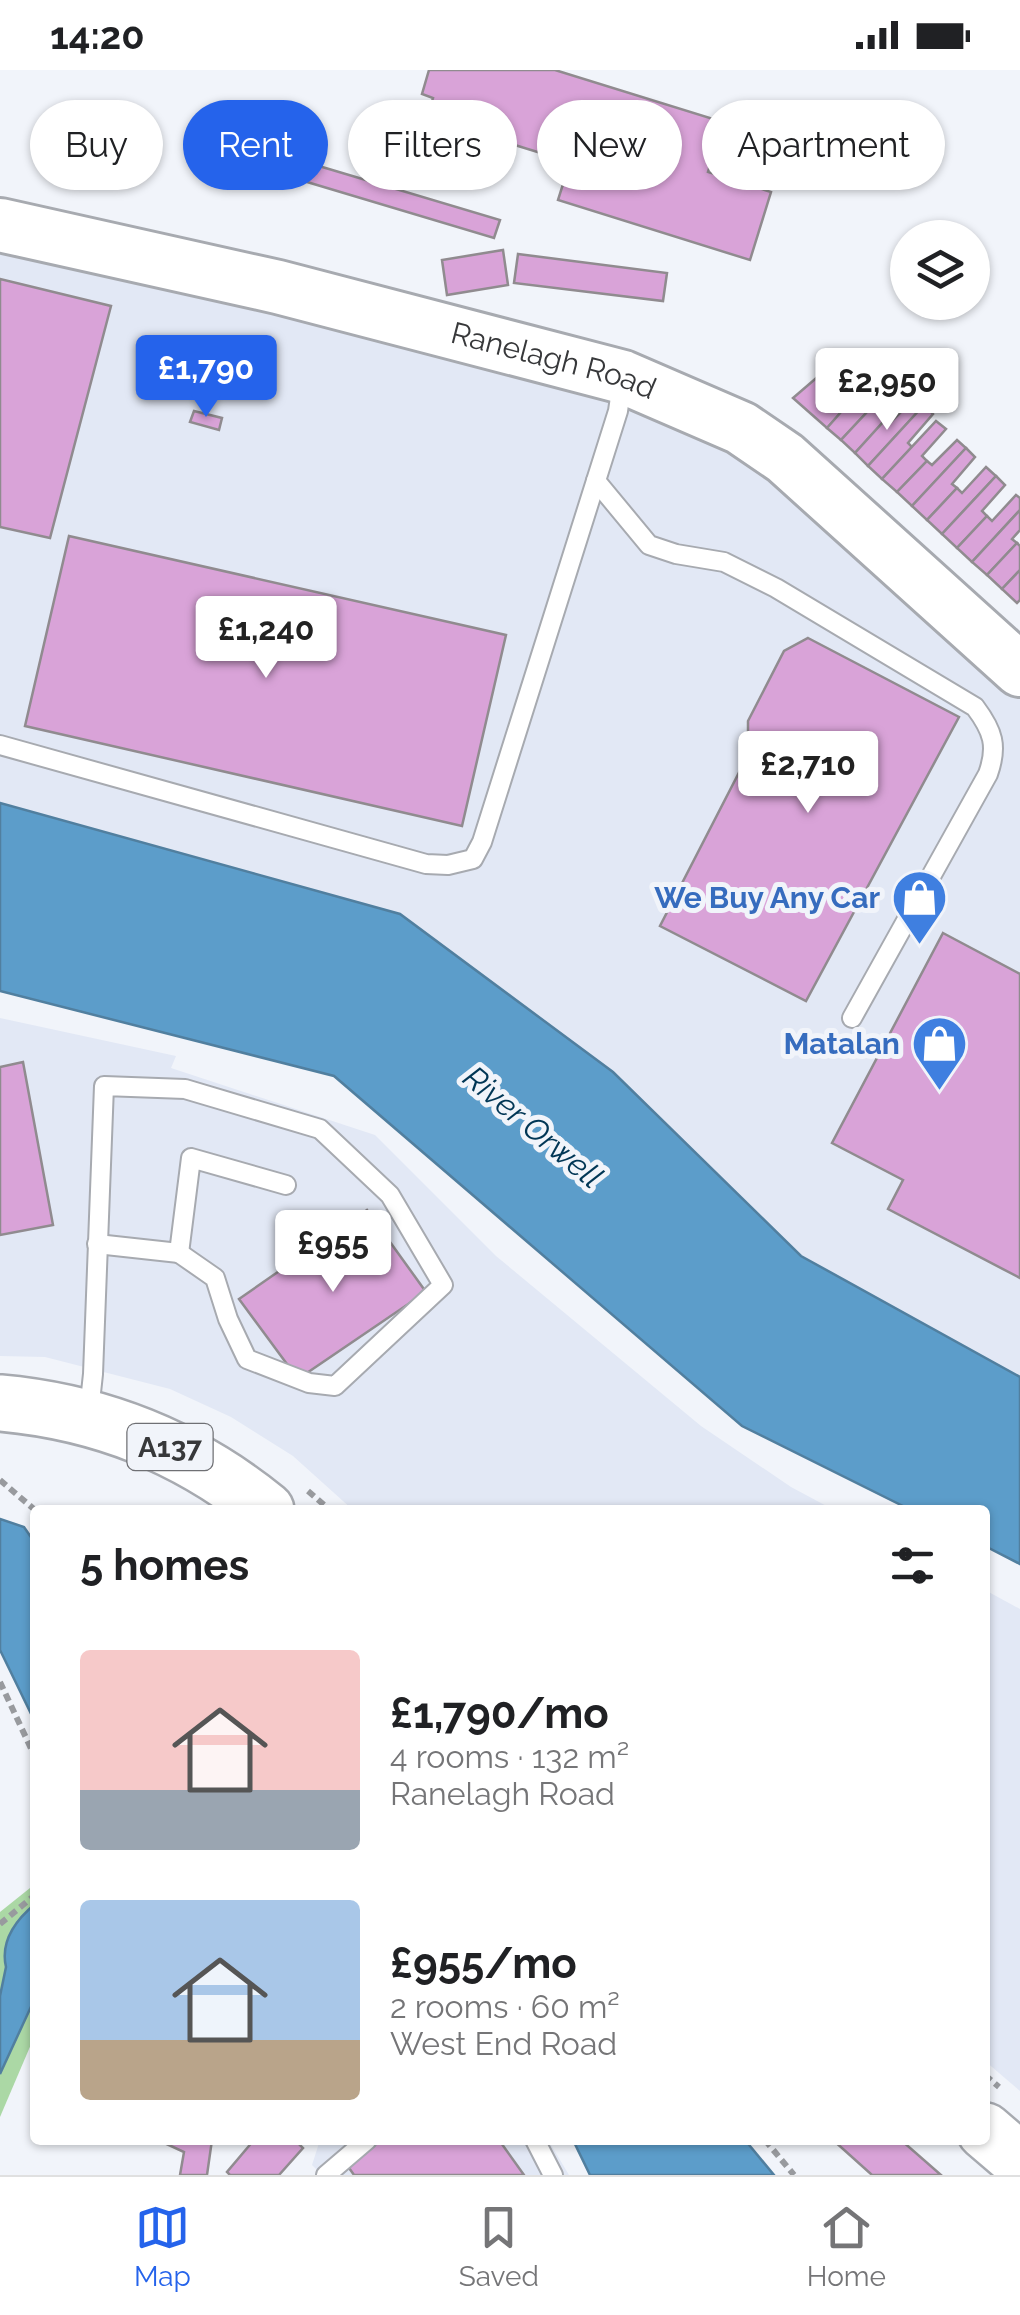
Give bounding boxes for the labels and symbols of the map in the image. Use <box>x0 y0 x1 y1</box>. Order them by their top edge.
street label: Ranelagh Road <box>448 315 662 406</box>
pin: £1,790 <box>125 335 287 420</box>
pin: £2,950 <box>806 348 968 433</box>
pin: £1,240 <box>185 596 347 681</box>
pin: £2,710 <box>727 731 889 816</box>
shop icon: We Buy Any Car <box>889 868 949 947</box>
place label: We Buy Any Car <box>654 880 880 915</box>
shop icon: Matalan <box>909 1014 969 1093</box>
place label: Matalan <box>784 1026 900 1061</box>
water label: River Orwell <box>456 1058 610 1195</box>
pin: £955 <box>274 1210 392 1295</box>
road number: A137 <box>128 1424 212 1470</box>

